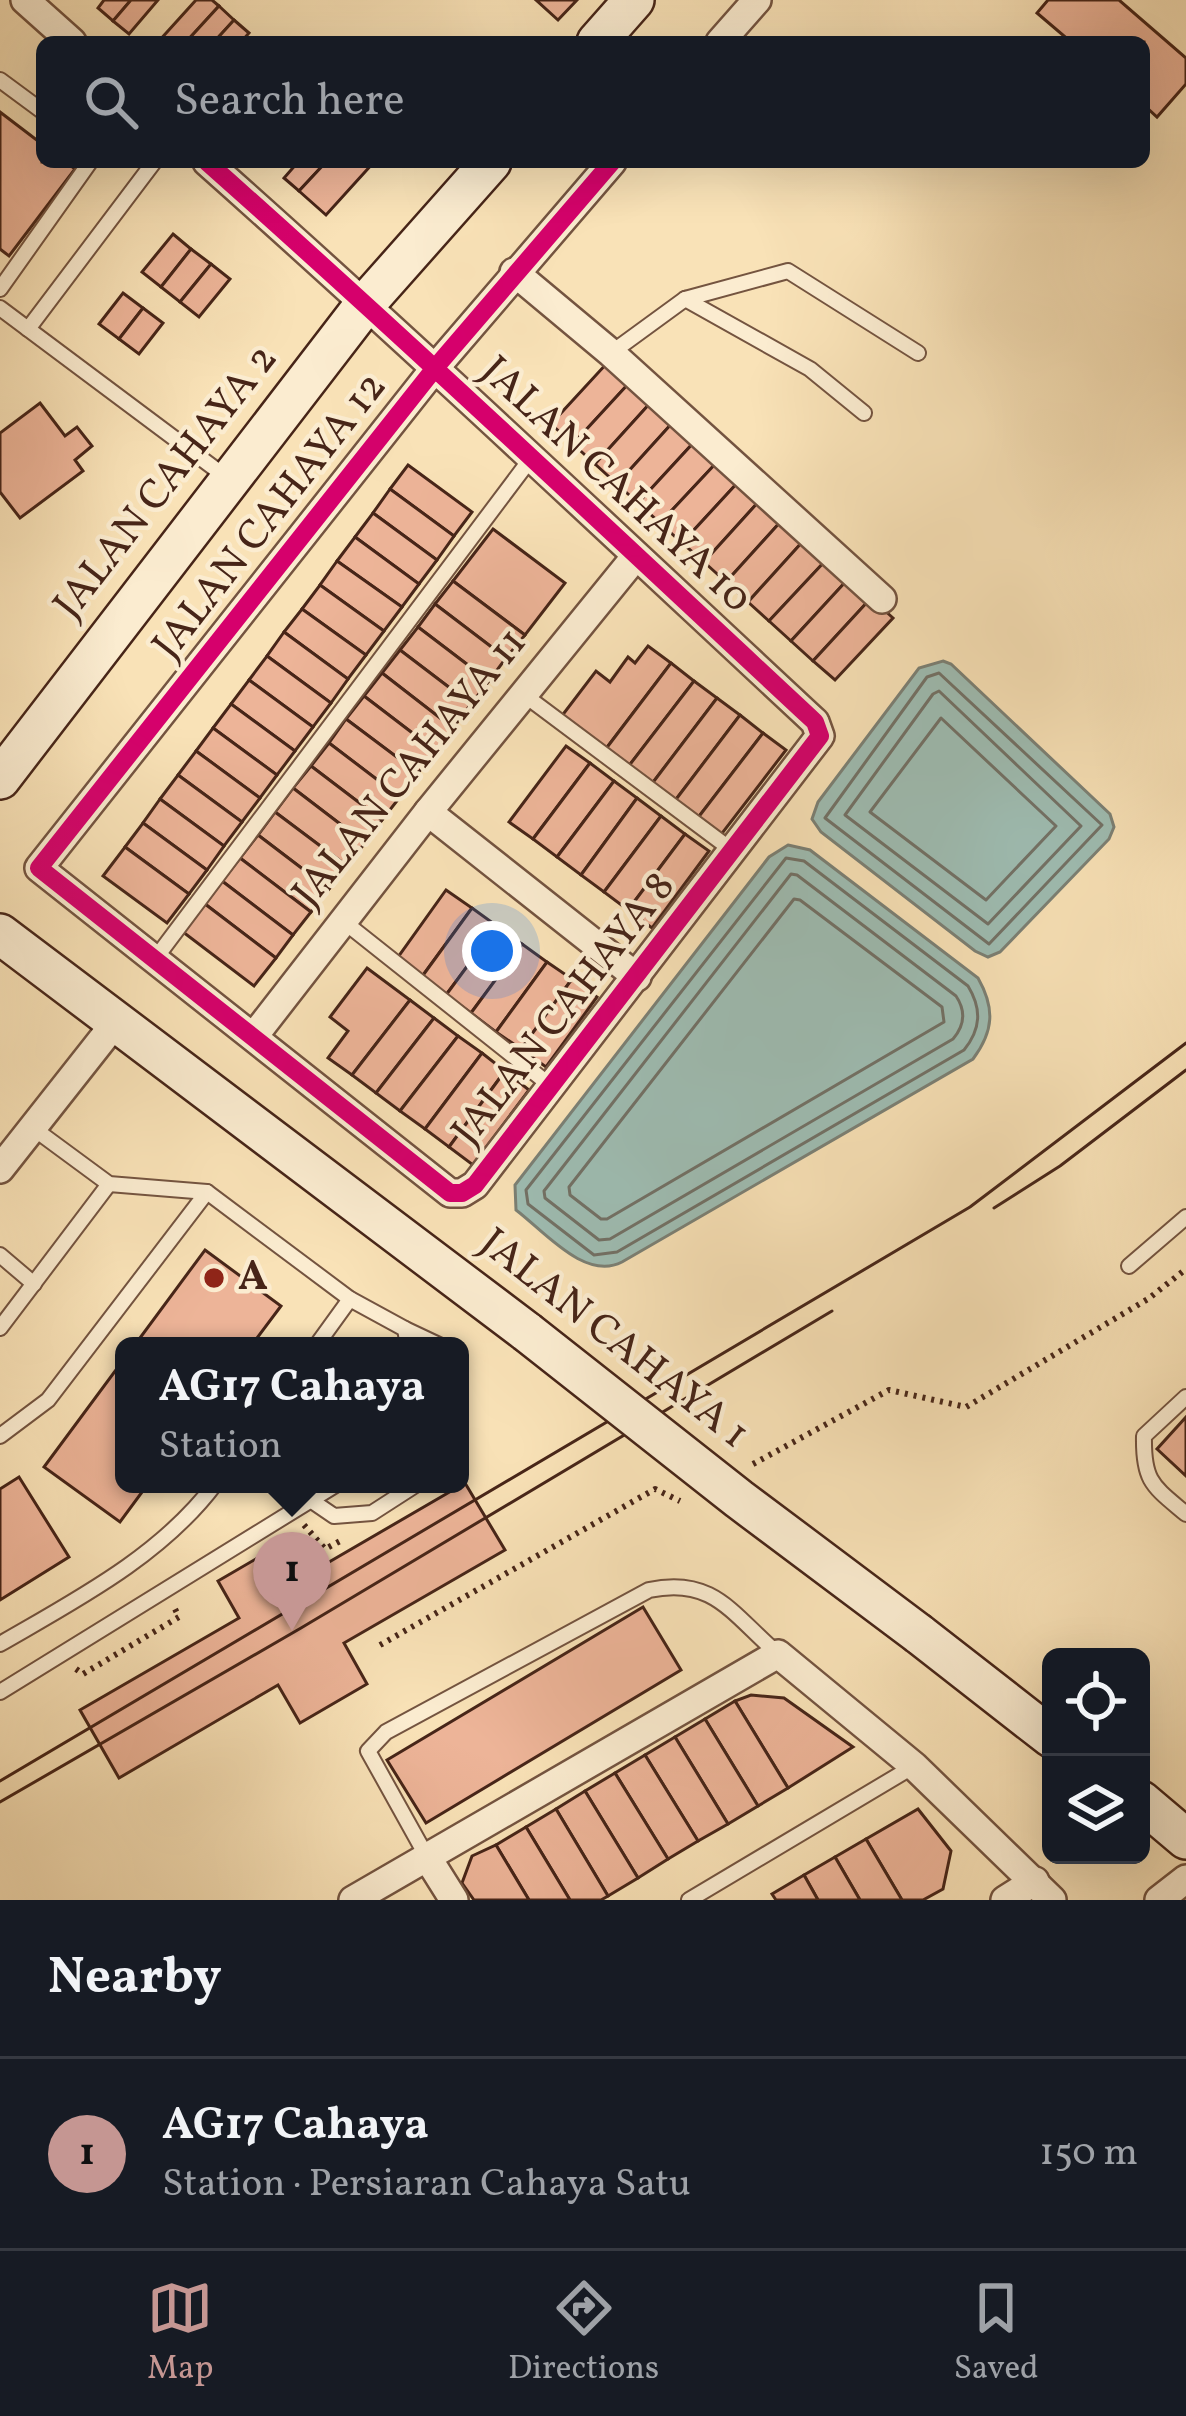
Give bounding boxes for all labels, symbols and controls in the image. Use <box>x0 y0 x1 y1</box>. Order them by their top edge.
search box <box>36 36 1150 168</box>
icon: search <box>78 69 144 135</box>
text: Search here <box>174 71 405 134</box>
street label: JALAN CAHAYA 2 <box>41 333 293 633</box>
street label: JALAN CAHAYA 10 <box>466 344 764 628</box>
street label: JALAN CAHAYA 12 <box>140 361 402 673</box>
street label: JALAN CAHAYA 11 <box>280 617 542 921</box>
street label: JALAN CAHAYA 8 <box>439 861 691 1159</box>
your location <box>462 921 522 981</box>
street label: JALAN CAHAYA 1 <box>466 1216 760 1464</box>
place label: A <box>238 1249 268 1308</box>
marker: A <box>201 1265 227 1291</box>
popup <box>115 1337 469 1493</box>
text: AG17 Cahaya <box>159 1357 425 1420</box>
text: Station <box>159 1420 282 1474</box>
pin: 1 <box>253 1532 331 1631</box>
map controls <box>1042 1648 1150 1864</box>
button: locate <box>1042 1648 1150 1756</box>
button: layers <box>1042 1756 1150 1864</box>
text: Nearby <box>48 1943 222 2014</box>
text: AG17 Cahaya <box>162 2095 429 2158</box>
text: 1 <box>79 2127 95 2181</box>
text: 150 m <box>1039 2127 1138 2181</box>
text: Station · Persiaran Cahaya Satu <box>162 2158 691 2212</box>
tab: Map <box>147 2275 213 2393</box>
tab: Directions <box>508 2275 659 2393</box>
tab: Saved <box>954 2275 1039 2393</box>

